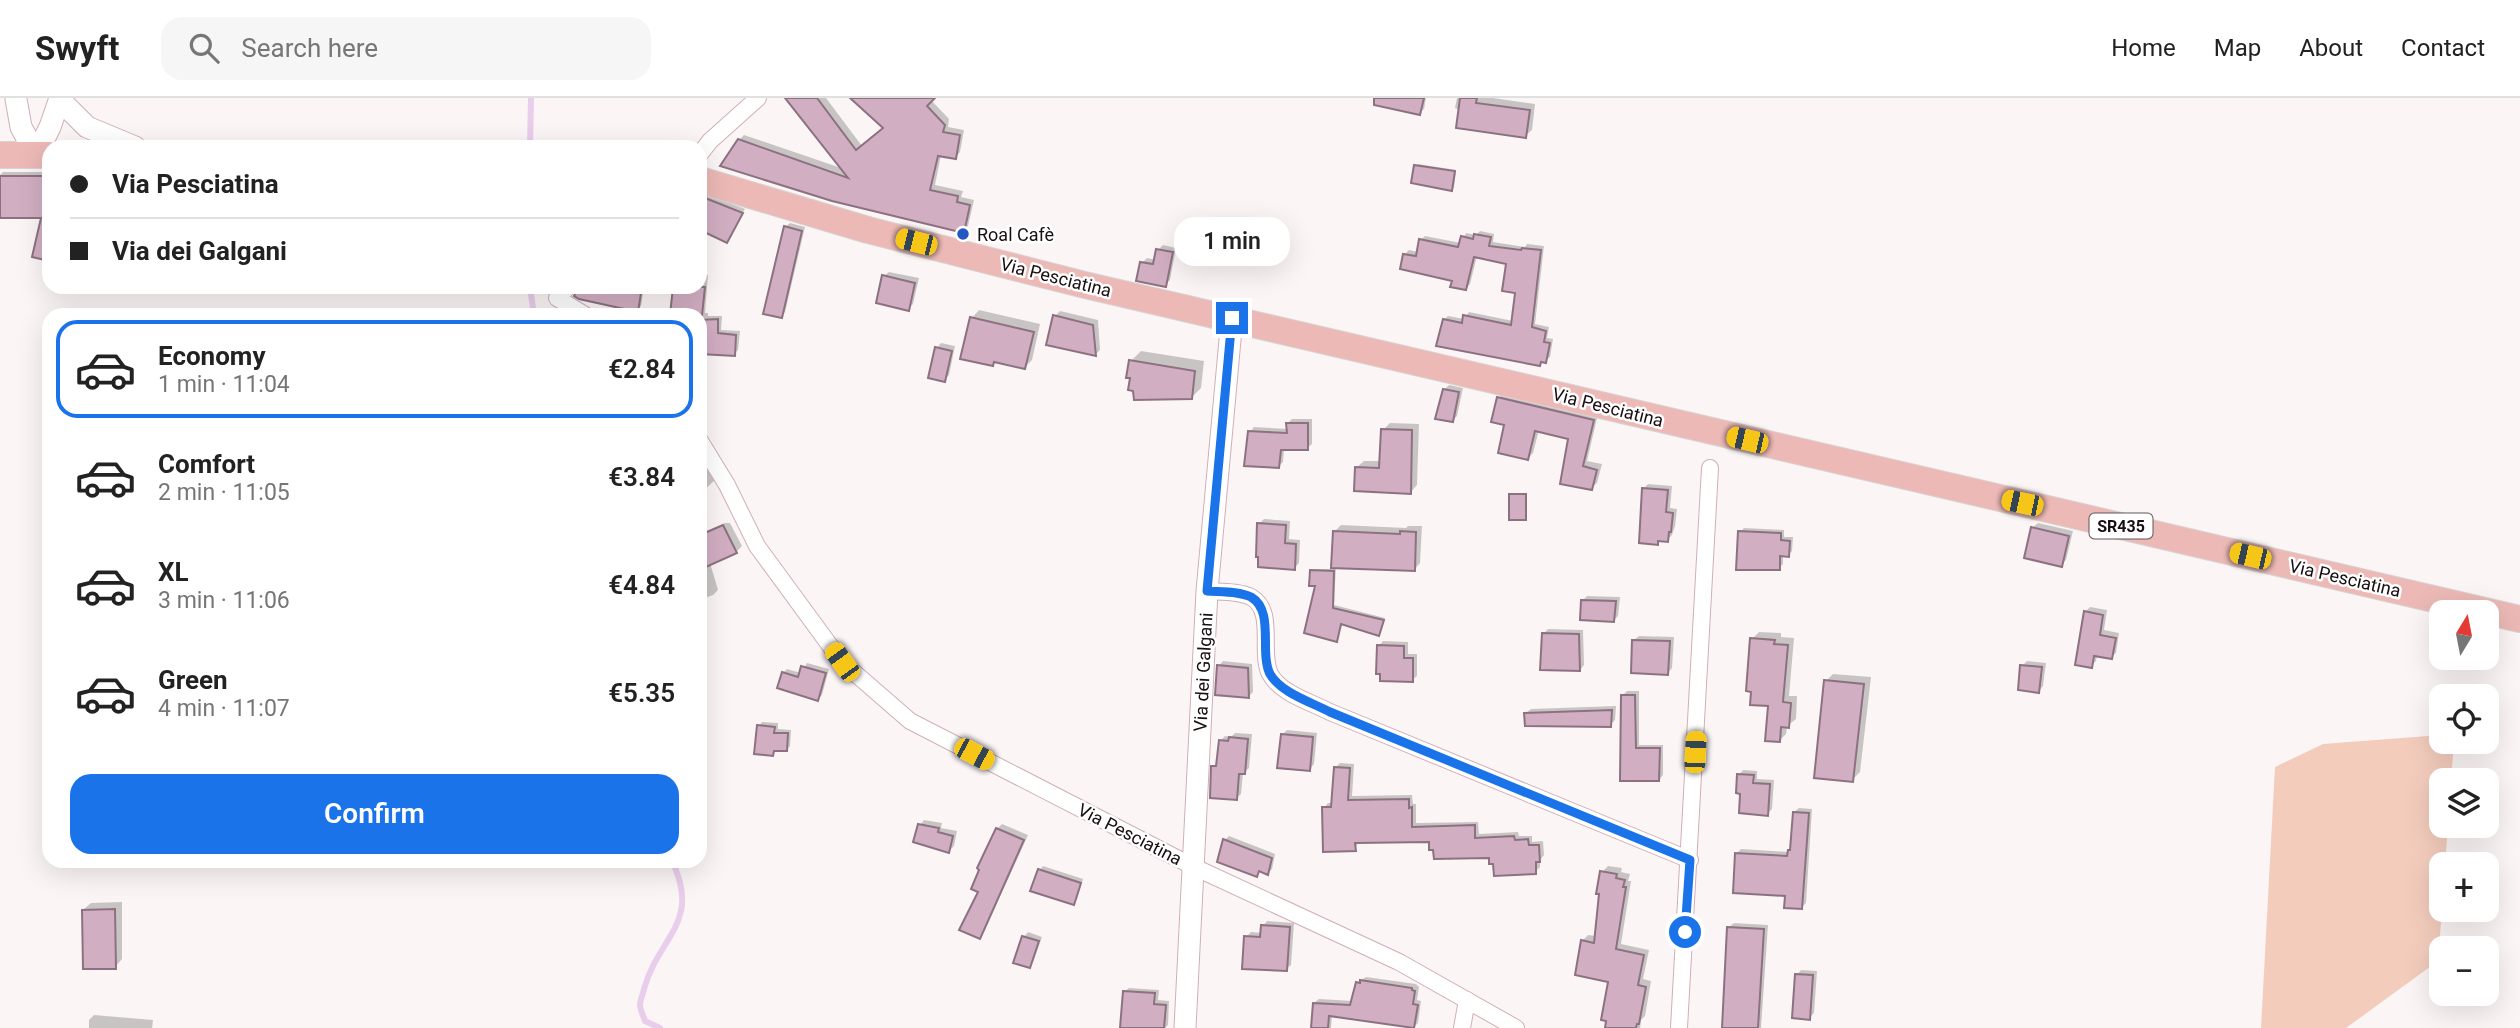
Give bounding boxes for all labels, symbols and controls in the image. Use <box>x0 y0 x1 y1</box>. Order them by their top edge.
search box <box>161 17 651 80</box>
text: Swyft <box>35 29 119 68</box>
icon: search <box>185 29 223 67</box>
text: Search here <box>241 33 378 63</box>
text: Home <box>2111 34 2176 62</box>
text: Map <box>2214 34 2261 62</box>
text: About <box>2299 34 2363 62</box>
text: Contact <box>2401 34 2485 62</box>
text: Via Pesciatina <box>112 169 279 199</box>
callout: 1 min <box>1174 216 1290 266</box>
place label: Roal Cafè <box>977 224 1054 245</box>
marker: Roal Cafè <box>955 226 971 242</box>
car <box>894 227 939 257</box>
text: 1 min <box>1203 228 1261 255</box>
text: Via dei Galgani <box>112 236 287 266</box>
street label: Via Pesciatina <box>998 253 1114 301</box>
route end <box>1216 302 1248 334</box>
icon: car <box>74 338 137 401</box>
text: Economy <box>158 341 265 371</box>
text: €2.84 <box>608 354 675 384</box>
text: 1 min · 11:04 <box>158 371 290 398</box>
street label: Via Pesciatina <box>1550 383 1666 431</box>
car <box>1725 425 1770 455</box>
icon: car <box>74 446 137 509</box>
text: Comfort <box>158 449 255 479</box>
text: €3.84 <box>608 462 675 492</box>
text: 2 min · 11:05 <box>158 479 290 506</box>
car <box>2000 488 2045 518</box>
road number: SR435 <box>2090 514 2152 538</box>
car <box>2228 541 2273 571</box>
icon: car <box>74 554 137 617</box>
street label: Via Pesciatina <box>2287 555 2403 601</box>
text: XL <box>158 557 189 587</box>
text: €4.84 <box>608 570 675 600</box>
text: 3 min · 11:06 <box>158 587 290 614</box>
north arrow <box>2429 600 2499 670</box>
map controls <box>2429 600 2499 1006</box>
street label: Via dei Galgani <box>1189 612 1217 732</box>
car <box>822 639 863 685</box>
icon: car <box>74 662 137 725</box>
text: Green <box>158 665 228 695</box>
text: €5.35 <box>608 678 675 708</box>
button: locate <box>2429 684 2499 754</box>
text: 4 min · 11:07 <box>158 695 290 722</box>
car <box>1684 730 1707 774</box>
car <box>951 735 998 773</box>
button: layers <box>2429 768 2499 838</box>
button: Confirm <box>70 774 679 854</box>
street label: Via Pesciatina <box>1075 799 1185 869</box>
button: + <box>2429 852 2499 922</box>
route start <box>1669 916 1701 948</box>
button: − <box>2429 936 2499 1006</box>

